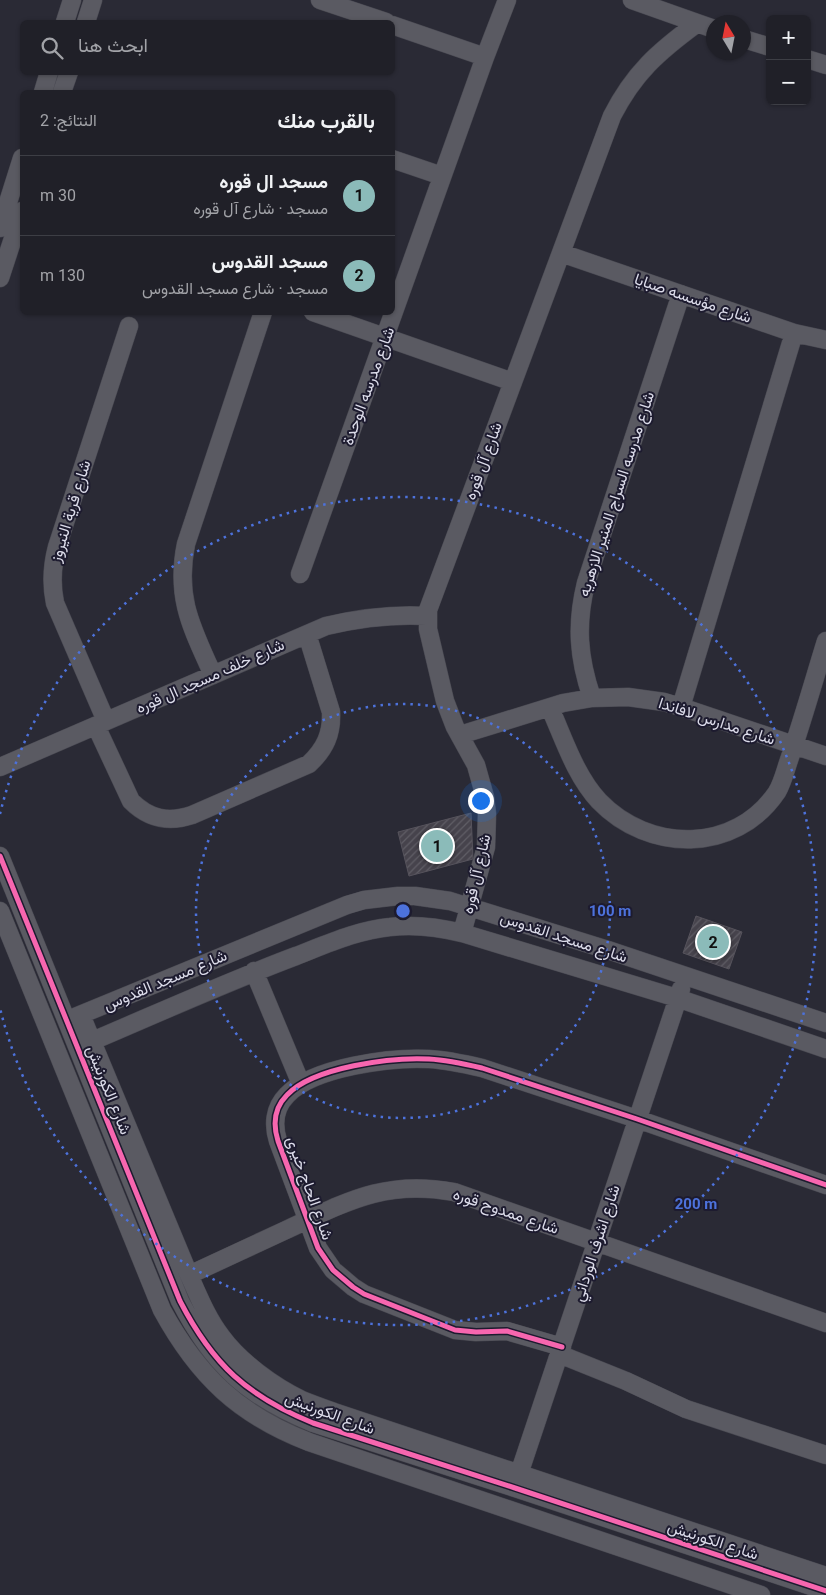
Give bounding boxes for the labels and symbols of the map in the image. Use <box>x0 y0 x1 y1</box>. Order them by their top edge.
north arrow <box>706 15 751 60</box>
street label: شارع مؤسسه صبايا <box>631 269 754 329</box>
street label: شارع مدرسه الوحدة <box>338 324 400 448</box>
street label: شارع مدرسه السراج المنير الازهريه <box>574 389 660 600</box>
street label: شارع آل قوره <box>460 420 508 503</box>
street label: شارع قرية النيروز <box>45 458 96 566</box>
street label: شارع خلف مسجد ال قوره <box>133 635 288 719</box>
street label: شارع مدارس لافاندا <box>656 693 778 751</box>
your location <box>468 788 494 814</box>
pin: 1 <box>421 827 453 865</box>
street label: شارع آل قوره <box>458 832 496 916</box>
centre of rings <box>394 902 412 920</box>
text: 100 m <box>589 902 631 920</box>
street label: شارع مسجد القدوس <box>497 908 630 968</box>
pin: 2 <box>697 923 729 961</box>
street label: شارع مسجد القدوس <box>100 945 230 1016</box>
street label: شارع الكورنيش <box>81 1043 135 1138</box>
street label: شارع الحاج خيرى <box>281 1134 338 1243</box>
street label: شارع اشرف الورداني <box>568 1182 628 1305</box>
street label: شارع ممدوح قوره <box>450 1184 561 1240</box>
text: 200 m <box>675 1195 717 1213</box>
street label: شارع الكورنيش <box>282 1388 378 1440</box>
street label: شارع الكورنيش <box>665 1516 761 1566</box>

